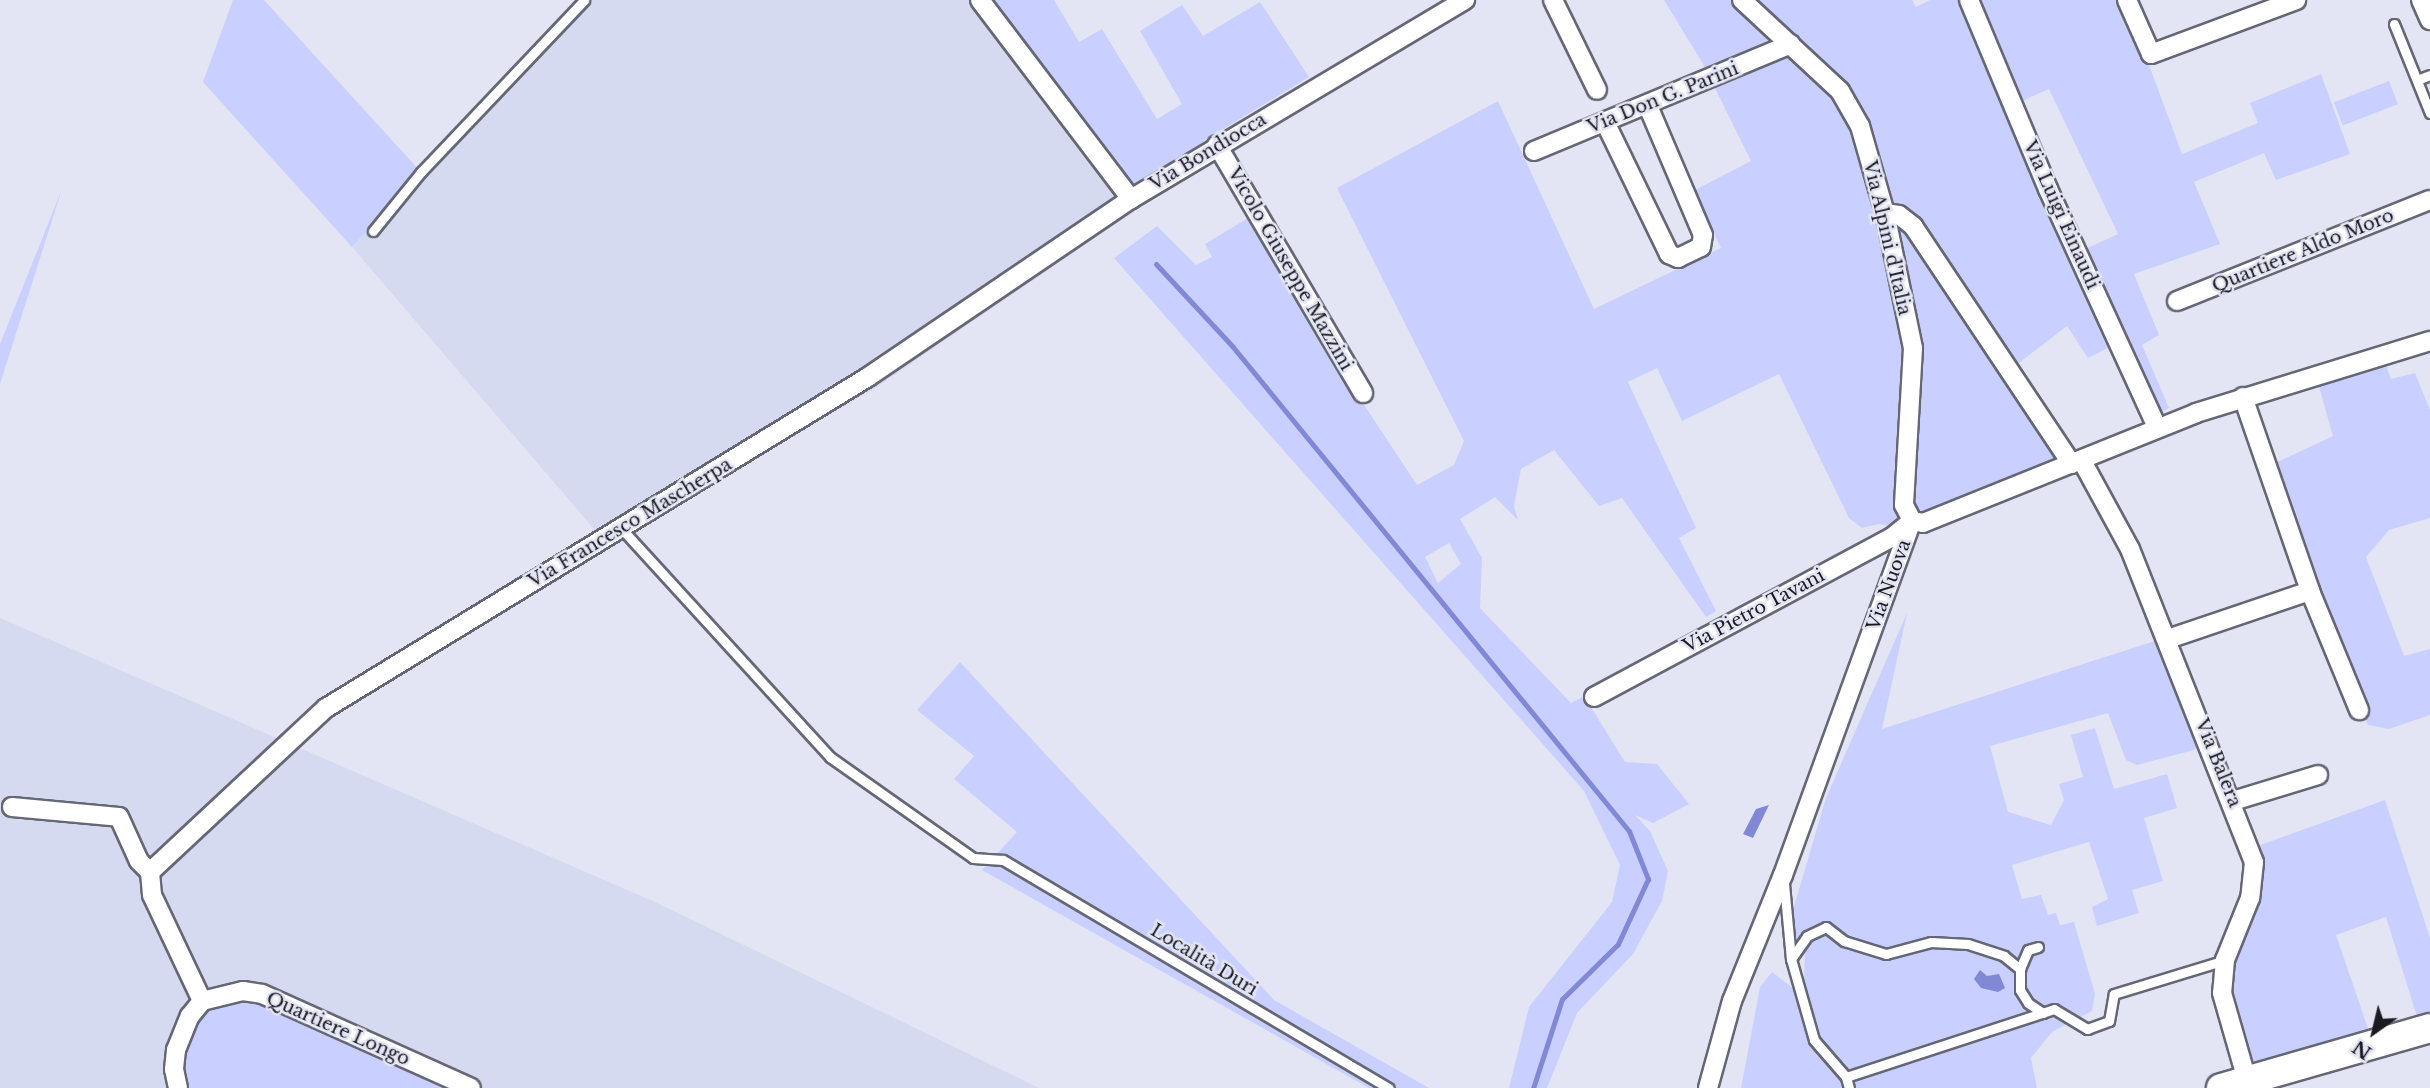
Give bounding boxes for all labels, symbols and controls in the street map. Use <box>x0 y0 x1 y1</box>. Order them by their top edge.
street label: Via Don G. Parini <box>1584 58 1742 138</box>
street label: Via Bondiocca <box>1146 109 1270 195</box>
street label: Via Luigi Einaudi <box>2018 137 2104 293</box>
street label: Via Alpini d'Italia <box>1859 158 1915 318</box>
street label: Vicolo Giuseppe Mazzini <box>1223 164 1357 374</box>
street label: Quartiere Aldo Moro <box>2209 205 2397 297</box>
street label: Via Francesco Mascherpa <box>524 454 736 592</box>
street label: Via Nuova <box>1863 537 1915 633</box>
street label: Via Pietro Tavani <box>1679 564 1829 658</box>
street label: Via Balera <box>2190 716 2246 810</box>
street label: Località Duri <box>1147 920 1261 1000</box>
street label: Quartiere Longo <box>263 988 413 1070</box>
north arrow <box>2339 997 2409 1067</box>
text: N <box>2348 1035 2376 1064</box>

